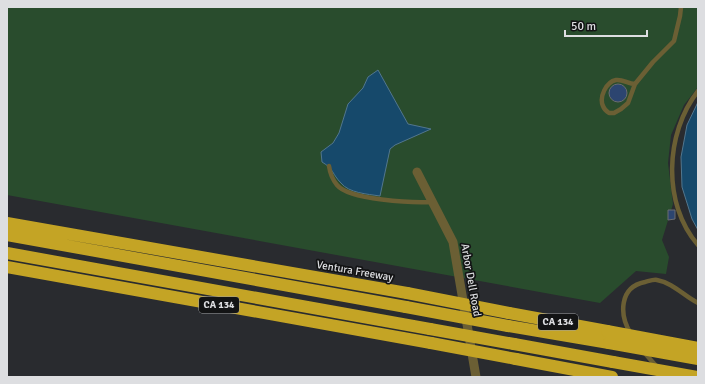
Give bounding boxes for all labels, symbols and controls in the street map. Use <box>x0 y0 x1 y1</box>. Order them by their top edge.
scale bar <box>565 12 647 38</box>
text: 50 m <box>571 19 596 34</box>
street label: Arbor Dell Road <box>458 243 484 318</box>
street label: Ventura Freeway <box>316 258 395 284</box>
road number: CA 134 <box>199 297 239 313</box>
road number: CA 134 <box>538 314 578 330</box>

